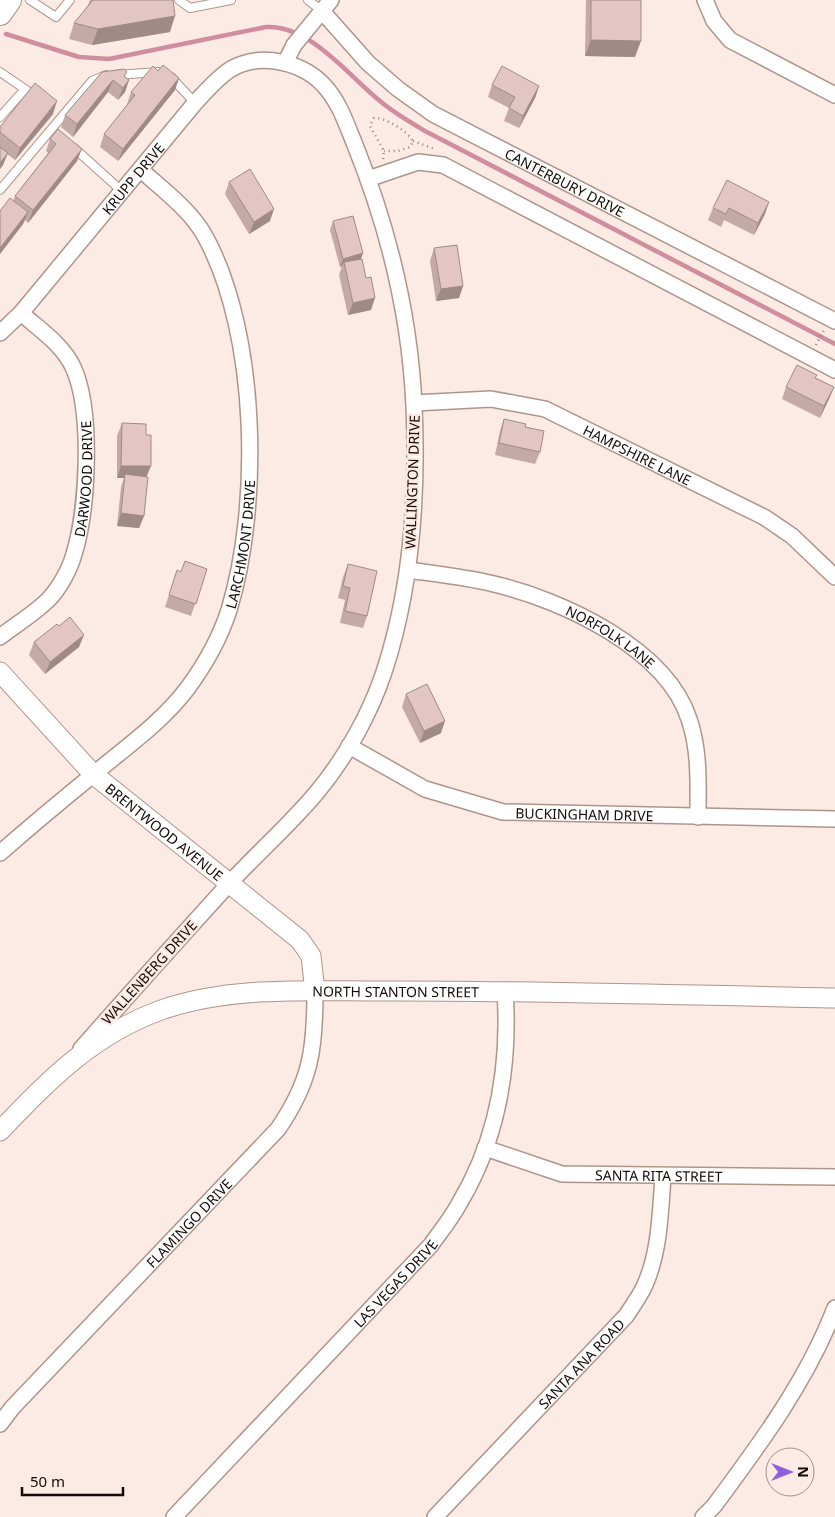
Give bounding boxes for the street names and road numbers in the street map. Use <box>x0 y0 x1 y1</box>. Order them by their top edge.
street label: KRUPP DRIVE <box>97 138 168 218</box>
street label: CANTERBURY DRIVE <box>502 143 628 221</box>
street label: WALLINGTON DRIVE <box>400 415 424 549</box>
street label: DARWOOD DRIVE <box>69 420 96 538</box>
street label: HAMPSHIRE LANE <box>580 420 695 489</box>
street label: LARCHMONT DRIVE <box>220 479 259 611</box>
street label: NORFOLK LANE <box>563 600 660 672</box>
street label: BRENTWOOD AVENUE <box>102 778 228 885</box>
street label: BUCKINGHAM DRIVE <box>515 803 654 825</box>
street label: WALLENBERG DRIVE <box>97 916 201 1028</box>
street label: NORTH STANTON STREET <box>312 981 479 1001</box>
street label: SANTA RITA STREET <box>595 1165 723 1185</box>
street label: FLAMINGO DRIVE <box>142 1174 236 1271</box>
street label: LAS VEGAS DRIVE <box>349 1236 442 1331</box>
street label: SANTA ANA ROAD <box>534 1314 628 1412</box>

